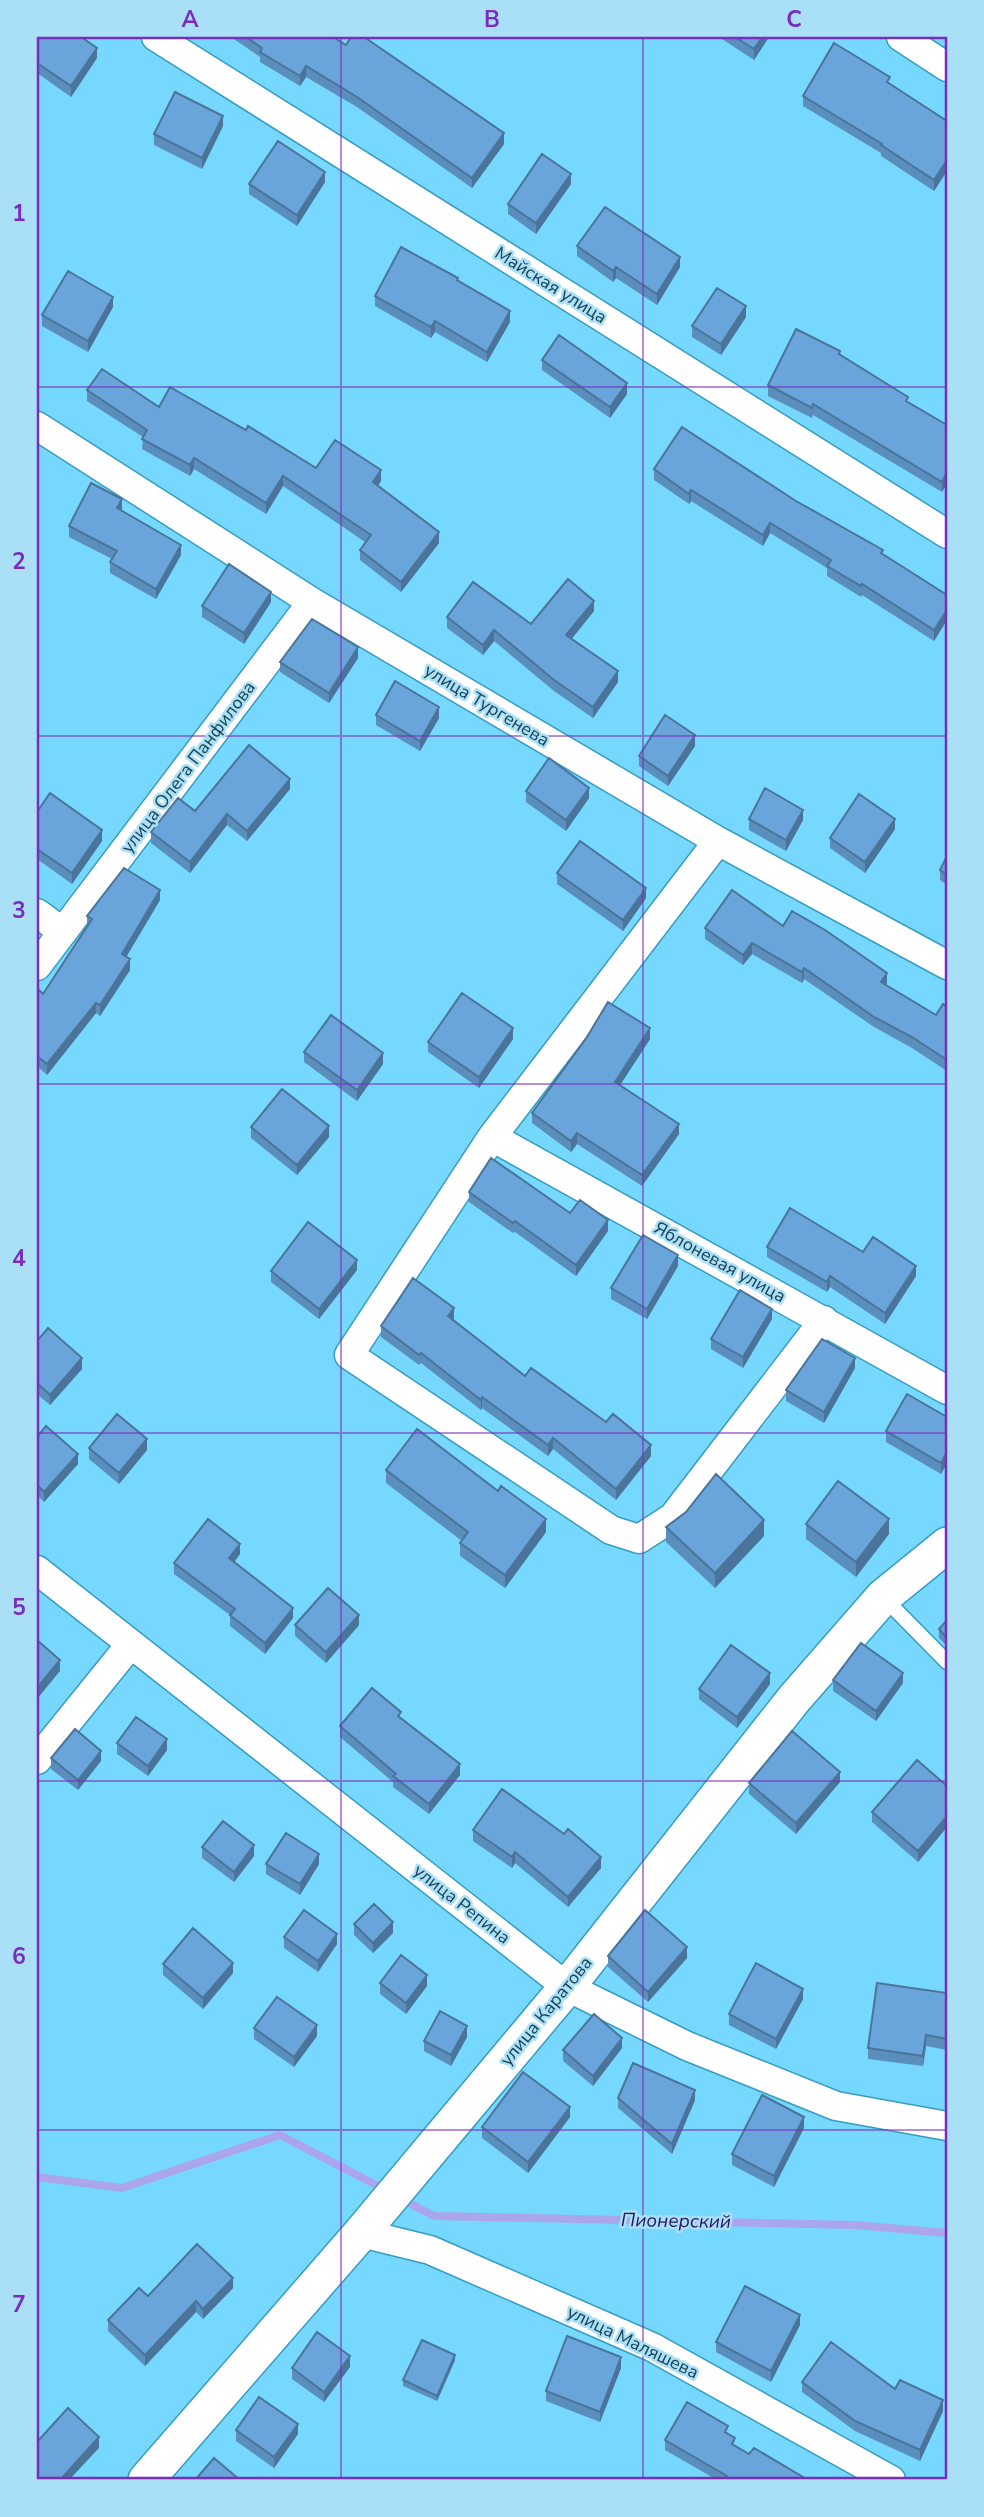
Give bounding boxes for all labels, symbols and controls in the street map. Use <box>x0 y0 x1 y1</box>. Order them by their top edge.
text: A <box>181 4 199 35</box>
text: B <box>484 4 500 35</box>
text: C <box>786 4 802 35</box>
text: 1 <box>12 198 26 229</box>
street label: Майская улица <box>490 241 612 329</box>
text: 2 <box>12 546 26 577</box>
street label: улица Тургенева <box>420 658 554 752</box>
street label: улица Олега Панфилова <box>115 676 261 858</box>
text: 3 <box>12 895 26 926</box>
street label: Яблоневая улица <box>650 1216 790 1308</box>
text: 4 <box>12 1243 26 1274</box>
text: 5 <box>12 1592 26 1623</box>
street label: улица Репина <box>409 1859 515 1949</box>
text: 6 <box>12 1941 26 1972</box>
street label: улица Каратова <box>494 1951 598 2071</box>
water label: Пионерский <box>621 2207 731 2235</box>
text: 7 <box>12 2289 26 2320</box>
street label: улица Маляшева <box>563 2300 703 2384</box>

